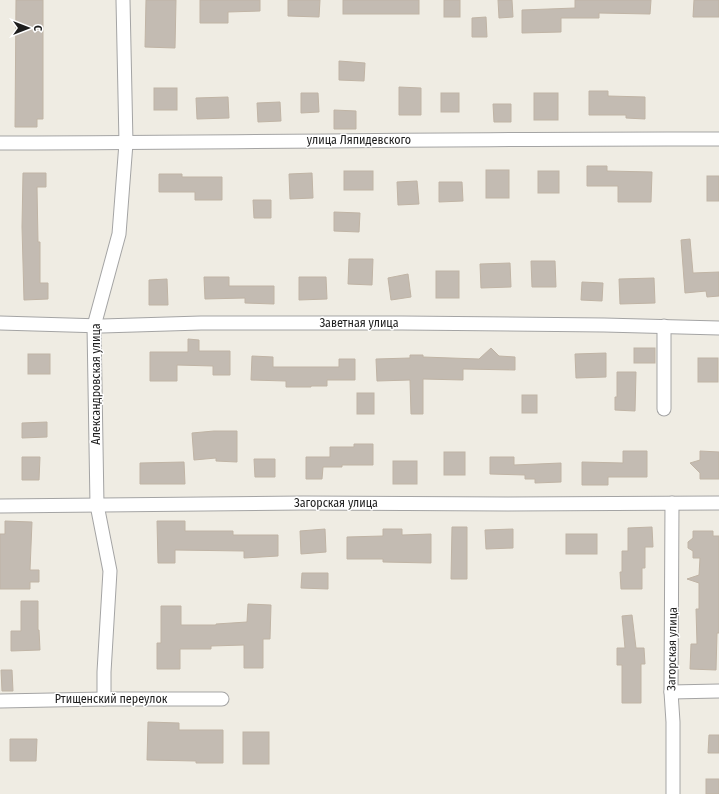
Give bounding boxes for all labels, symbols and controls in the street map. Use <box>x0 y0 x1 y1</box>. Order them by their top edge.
north arrow <box>8 8 48 48</box>
text: С <box>31 25 44 31</box>
street label: улица Ляпидевского <box>307 133 411 147</box>
street label: Заветная улица <box>319 316 399 330</box>
street label: Александровская улица <box>89 323 103 445</box>
street label: Загорская улица <box>294 496 378 510</box>
street label: Загорская улица <box>664 607 680 691</box>
street label: Ртищенский переулок <box>55 692 168 706</box>

